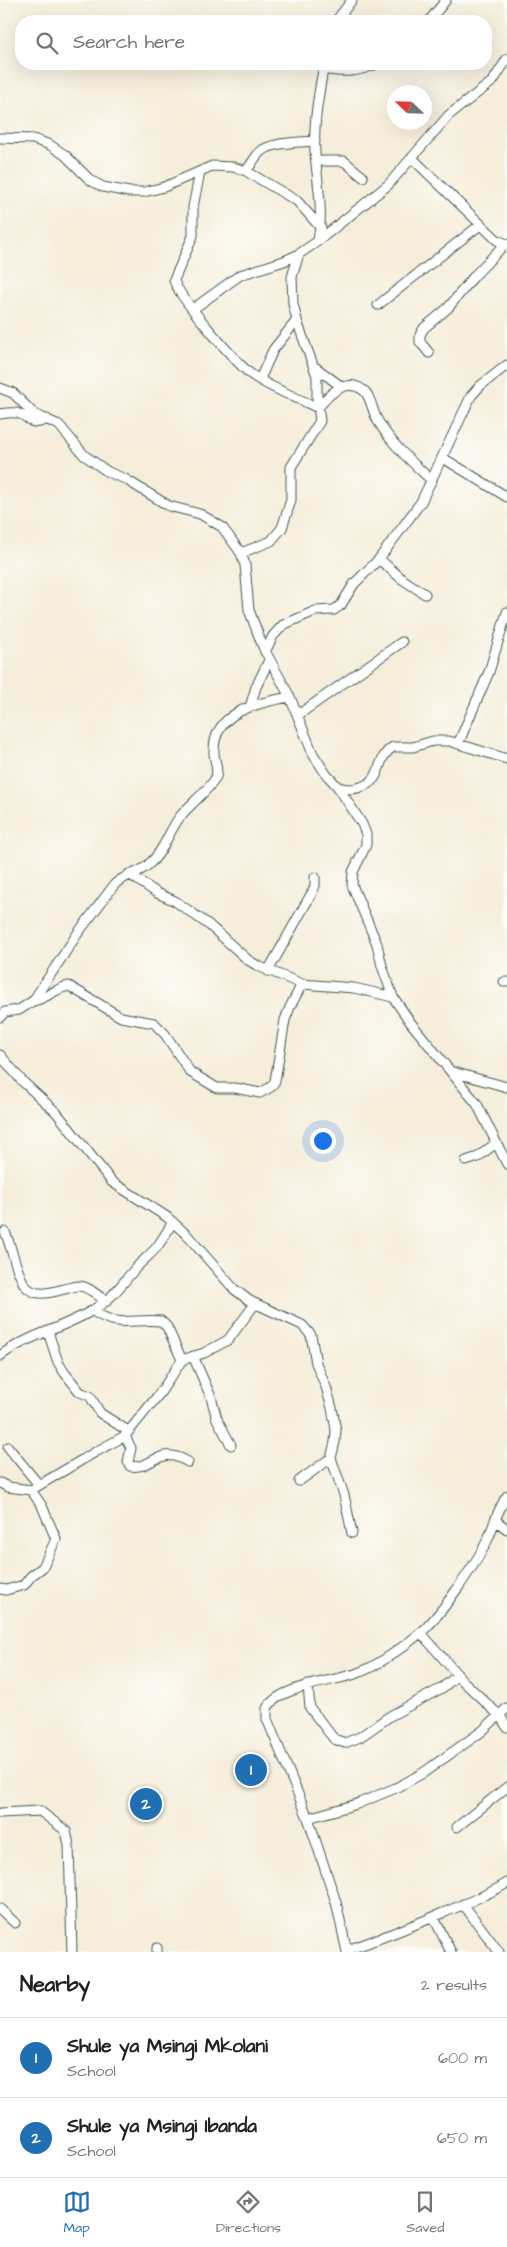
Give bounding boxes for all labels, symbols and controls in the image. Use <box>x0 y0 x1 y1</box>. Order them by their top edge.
search box <box>15 15 492 70</box>
icon: search <box>33 29 61 57</box>
text: Search here <box>73 29 185 56</box>
north arrow <box>387 85 432 130</box>
your location <box>310 1128 336 1154</box>
pin: 1 <box>235 1751 267 1789</box>
pin: 2 <box>130 1785 162 1823</box>
text: Nearby <box>20 1970 90 1999</box>
text: 2 results <box>421 1974 487 1996</box>
text: Shule ya Msingi Mkolani <box>67 2033 268 2060</box>
text: 1 <box>35 2047 37 2069</box>
text: 600 m <box>438 2047 487 2069</box>
text: School <box>67 2060 116 2082</box>
text: Shule ya Msingi Ibanda <box>67 2113 257 2140</box>
text: 2 <box>31 2127 41 2149</box>
text: 650 m <box>437 2127 487 2149</box>
text: School <box>67 2140 116 2162</box>
tab: Map <box>63 2188 91 2238</box>
tab: Directions <box>216 2188 281 2238</box>
tab: Saved <box>406 2188 444 2238</box>

